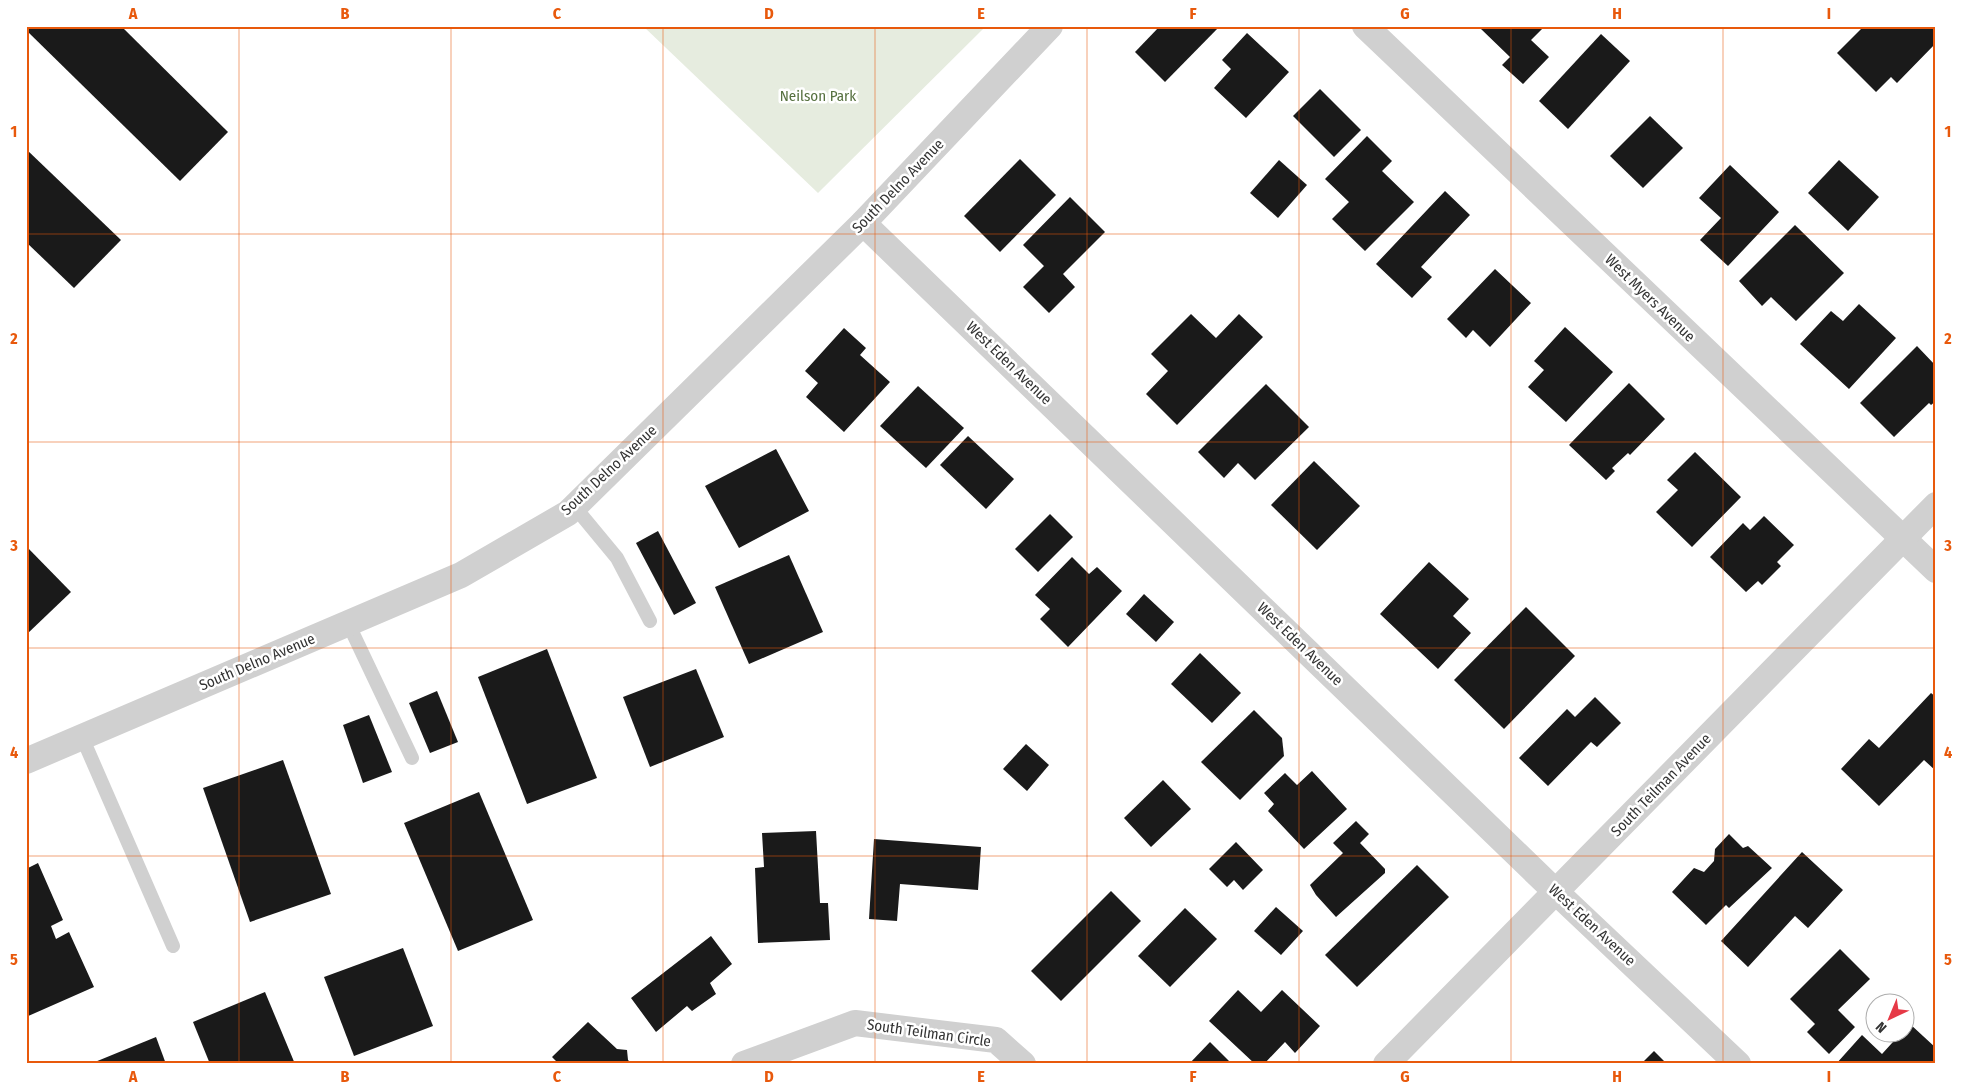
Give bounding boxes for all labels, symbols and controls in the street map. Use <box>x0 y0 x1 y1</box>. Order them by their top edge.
text: A <box>128 4 138 23</box>
text: B <box>341 4 350 23</box>
text: C <box>553 4 562 23</box>
text: D <box>764 4 774 23</box>
text: E <box>977 4 985 23</box>
text: F <box>1189 4 1197 23</box>
text: G <box>1400 4 1410 23</box>
text: H <box>1612 4 1622 23</box>
text: I <box>1827 4 1831 23</box>
park label: Neilson Park <box>780 87 856 105</box>
text: 1 <box>11 122 17 141</box>
text: 1 <box>1945 122 1951 141</box>
street label: South Delno Avenue <box>848 135 948 237</box>
street label: West Myers Avenue <box>1601 251 1699 345</box>
street label: West Eden Avenue <box>962 318 1056 408</box>
text: 2 <box>9 329 18 348</box>
text: 2 <box>1943 329 1952 348</box>
street label: South Delno Avenue <box>558 421 660 519</box>
text: 3 <box>9 536 18 555</box>
text: 3 <box>1943 536 1952 555</box>
street label: West Eden Avenue <box>1253 599 1347 689</box>
street label: South Delno Avenue <box>196 629 318 695</box>
street label: South Teilman Avenue <box>1607 730 1715 840</box>
text: 4 <box>10 743 18 762</box>
text: 4 <box>1944 743 1952 762</box>
street label: West Eden Avenue <box>1545 880 1639 970</box>
text: 5 <box>10 950 18 969</box>
text: 5 <box>1944 950 1952 969</box>
north arrow <box>1864 992 1914 1042</box>
street label: South Teilman Circle <box>866 1015 992 1051</box>
text: N <box>1872 1018 1890 1036</box>
text: A <box>128 1067 138 1086</box>
text: B <box>341 1067 350 1086</box>
text: C <box>553 1067 562 1086</box>
text: D <box>764 1067 774 1086</box>
text: E <box>977 1067 985 1086</box>
text: F <box>1189 1067 1197 1086</box>
text: G <box>1400 1067 1410 1086</box>
text: H <box>1612 1067 1622 1086</box>
text: I <box>1827 1067 1831 1086</box>

